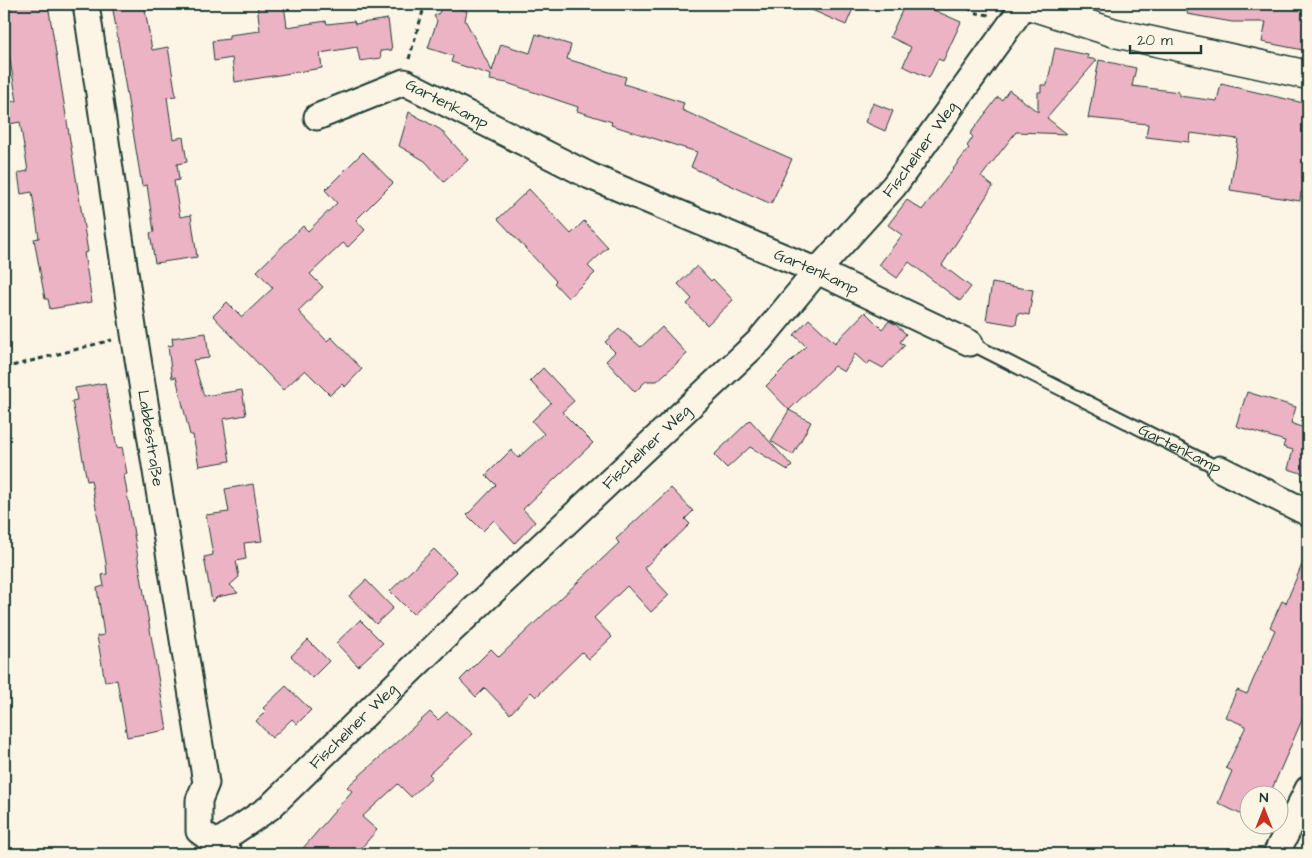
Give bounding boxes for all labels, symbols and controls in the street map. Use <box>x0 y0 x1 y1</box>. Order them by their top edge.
scale bar <box>1130 22 1201 54</box>
text: 20 m <box>1137 30 1173 51</box>
street label: Gartenkamp <box>402 74 492 134</box>
street label: Fischelner Weg <box>877 97 963 203</box>
street label: Gartenkamp <box>771 243 862 300</box>
street label: Labbéstraße <box>132 388 169 488</box>
street label: Fischelner Weg <box>597 400 696 494</box>
street label: Gartenkamp <box>1134 419 1225 479</box>
street label: Fischelner Weg <box>304 678 403 774</box>
north arrow <box>1240 786 1290 836</box>
text: N <box>1260 788 1269 808</box>

